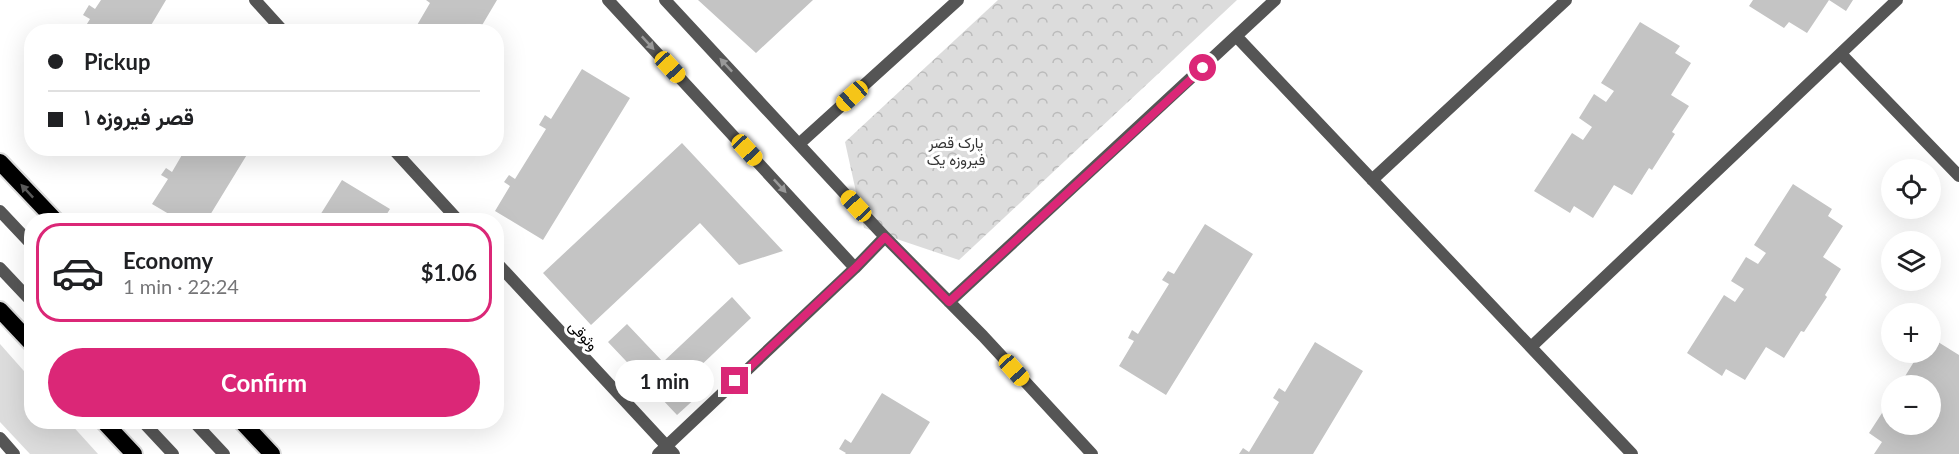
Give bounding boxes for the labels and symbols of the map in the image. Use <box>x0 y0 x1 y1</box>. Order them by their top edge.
one-way arrow <box>641 35 654 50</box>
car <box>651 48 689 86</box>
route start <box>1189 54 1216 81</box>
one-way arrow <box>719 58 733 73</box>
car <box>833 77 871 115</box>
car <box>728 131 766 169</box>
park label: پارک قصر فیروزه یک <box>927 133 985 169</box>
one-way arrow <box>773 179 787 194</box>
one-way arrow <box>21 184 35 198</box>
car <box>837 187 875 225</box>
street label: وثوقی <box>564 316 602 355</box>
car <box>995 351 1033 389</box>
callout: 1 min <box>615 360 714 402</box>
route end <box>721 367 748 394</box>

